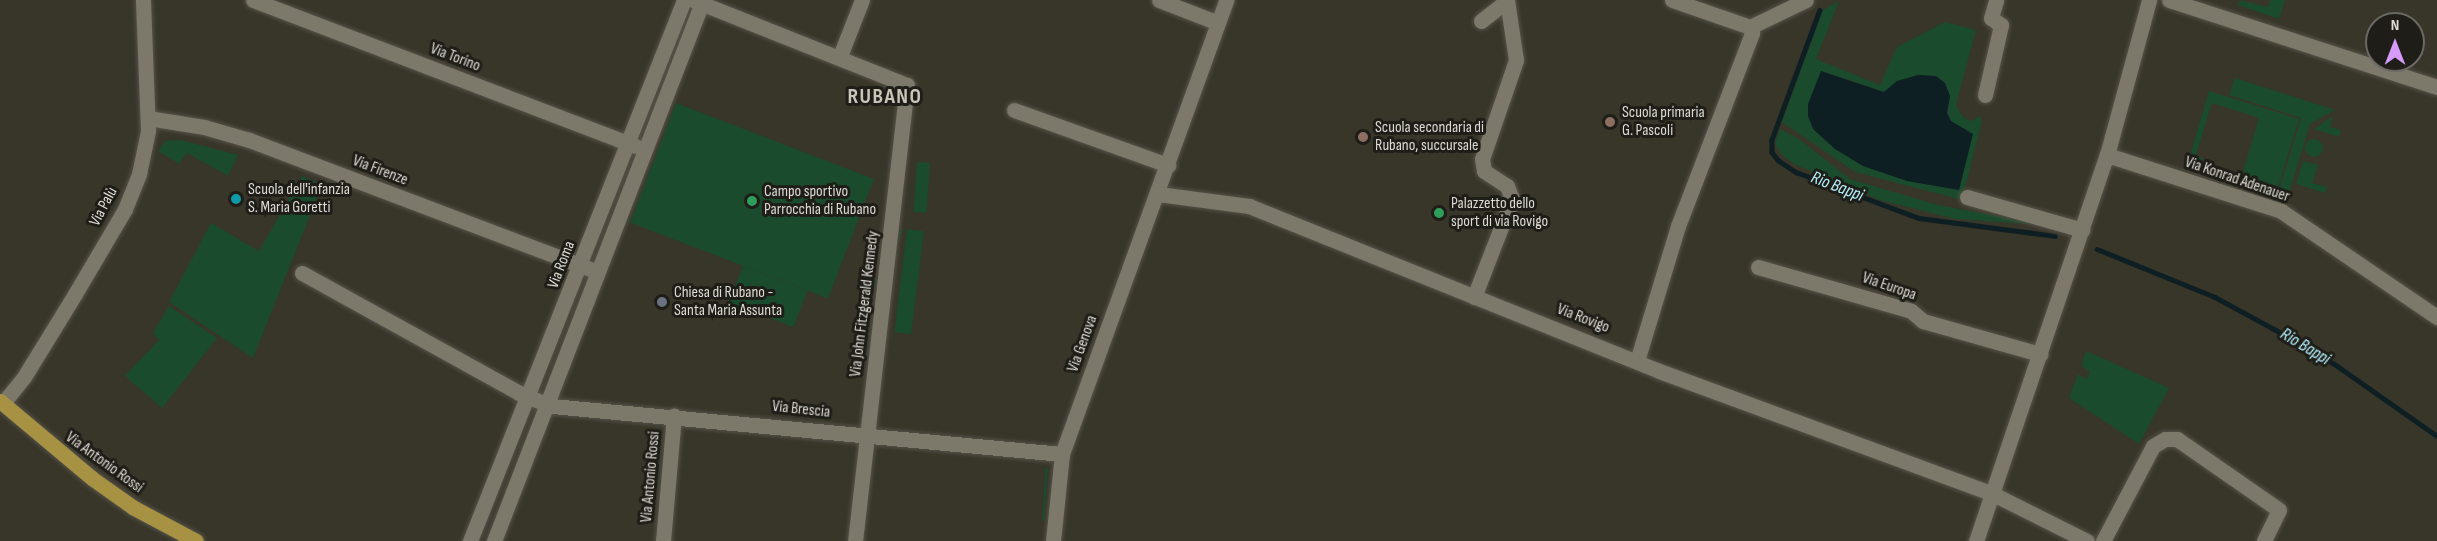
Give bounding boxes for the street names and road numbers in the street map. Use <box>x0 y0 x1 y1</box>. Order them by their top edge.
street label: Via Torino <box>427 40 483 76</box>
street label: Via Firenze <box>350 152 410 190</box>
street label: Via Konrad Adenauer <box>2182 153 2292 207</box>
street label: Via Palù <box>86 184 122 230</box>
street label: Via John Fitzgerald Kennedy <box>847 230 883 378</box>
street label: Via Roma <box>544 239 580 291</box>
street label: Via Europa <box>1859 269 1919 305</box>
street label: Via Rovigo <box>1554 300 1612 338</box>
street label: Via Genova <box>1064 313 1102 375</box>
street label: Via Brescia <box>771 397 831 423</box>
street label: Via Antonio Rossi <box>61 428 147 498</box>
street label: Via Antonio Rossi <box>637 431 665 523</box>

